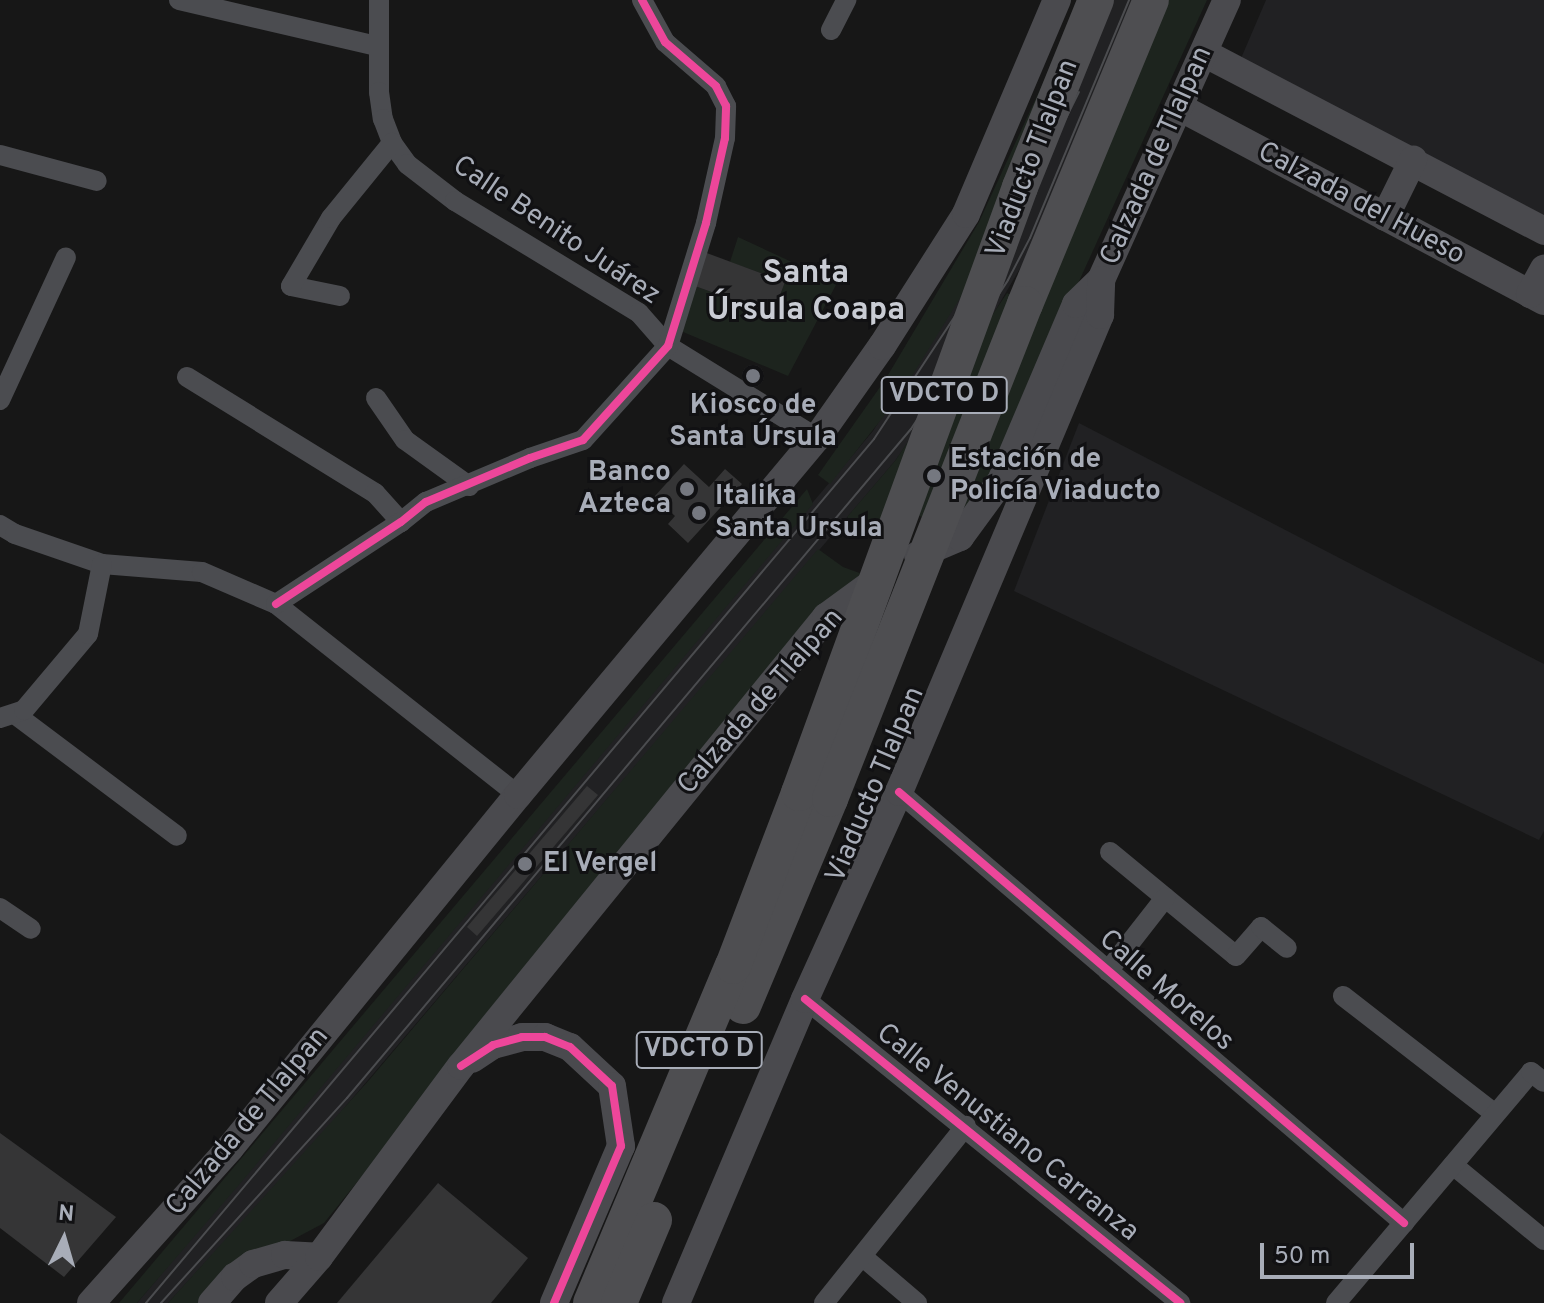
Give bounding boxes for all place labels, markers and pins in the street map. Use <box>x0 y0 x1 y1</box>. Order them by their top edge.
marker: Kiosco de Santa Úrsula <box>744 367 762 385</box>
place label: Kiosco de Santa Úrsula <box>669 389 837 455</box>
place label: Estación de Policía Viaducto <box>950 443 1162 509</box>
place label: Banco Azteca <box>578 456 671 522</box>
marker: Estación de Policía Viaducto <box>925 467 943 485</box>
marker: Banco Azteca <box>678 480 696 498</box>
place label: Italika Santa Ursula <box>715 480 883 546</box>
marker: Italika Santa Ursula <box>690 504 708 522</box>
place label: El Vergel <box>543 847 658 881</box>
marker: El Vergel <box>514 853 536 875</box>

